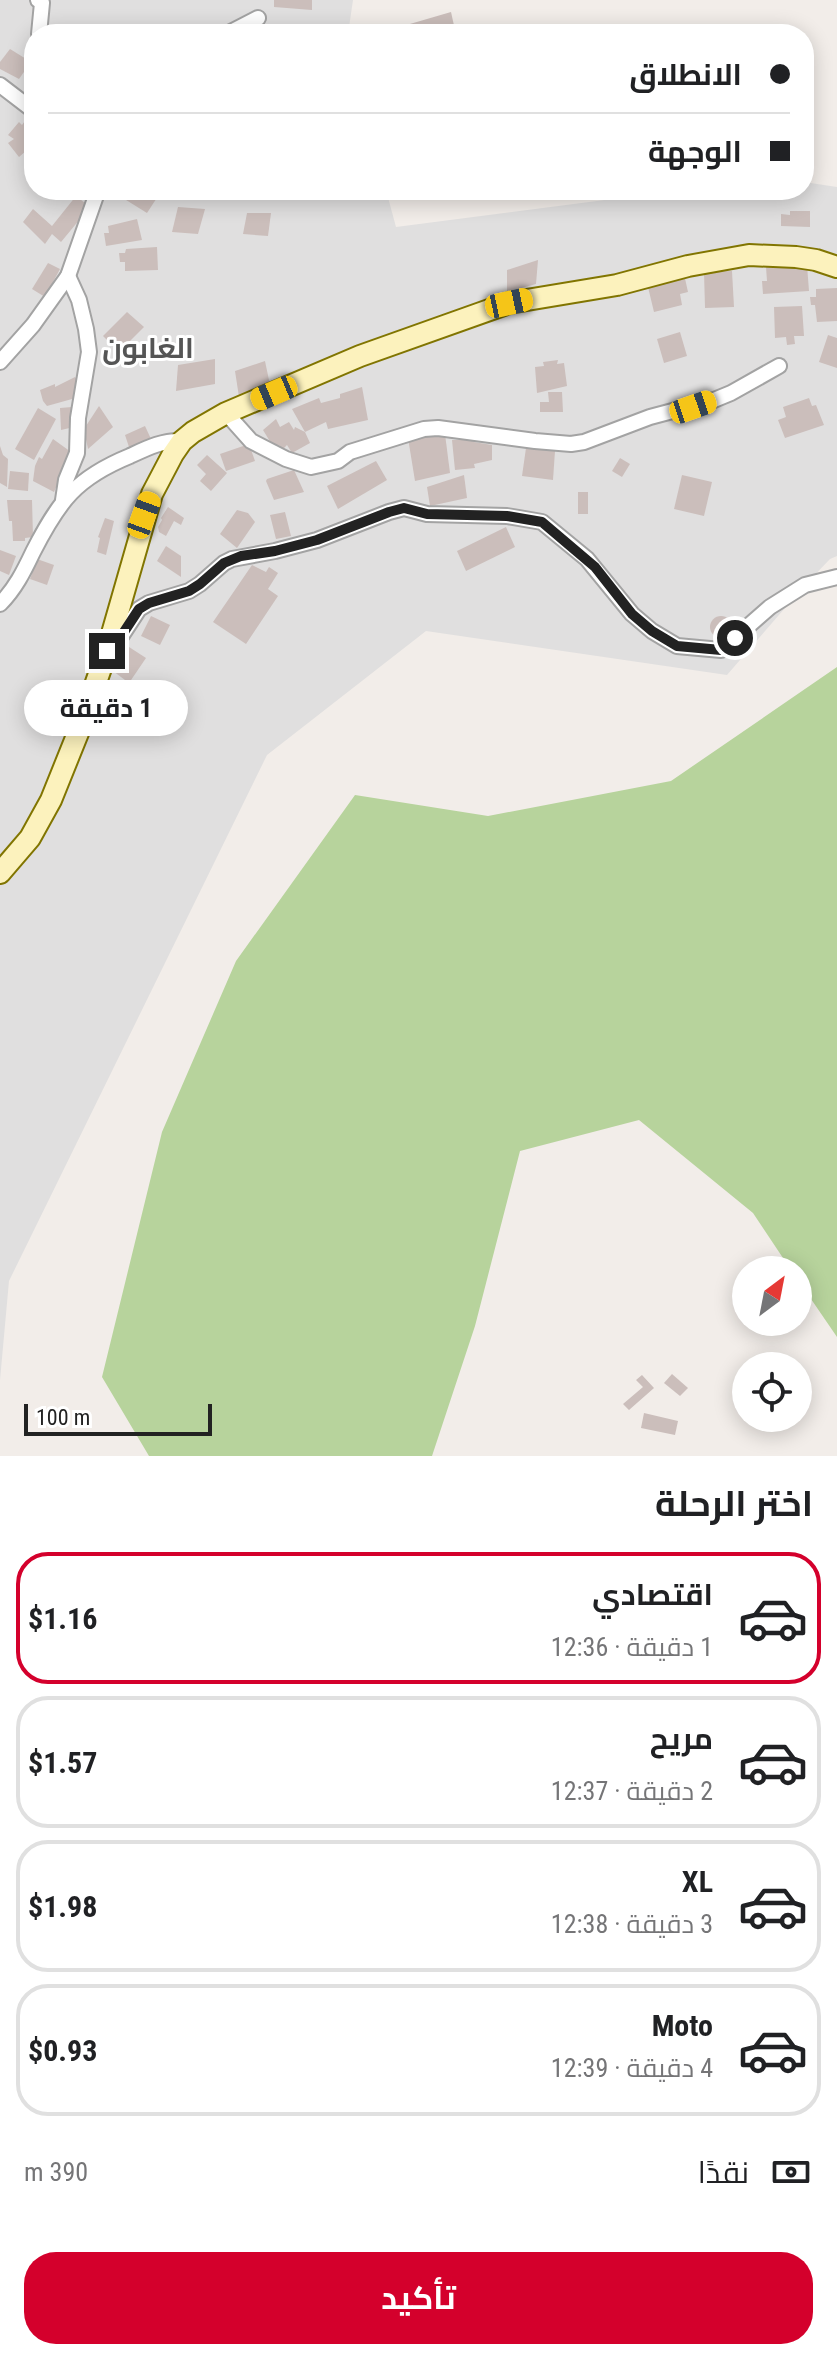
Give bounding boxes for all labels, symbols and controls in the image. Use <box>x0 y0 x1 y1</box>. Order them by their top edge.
text: الانطلاق <box>629 57 742 92</box>
text: الوجهة <box>648 134 742 169</box>
car <box>483 286 535 320</box>
district label: الغابون <box>102 332 194 365</box>
car <box>247 373 301 413</box>
car <box>666 388 720 426</box>
car <box>125 488 163 542</box>
route start <box>717 620 753 656</box>
route end <box>89 633 125 669</box>
callout: 1 دقيقة <box>25 679 189 735</box>
text: 1 دقيقة <box>60 693 152 723</box>
north arrow <box>732 1256 812 1336</box>
map controls <box>732 1256 812 1432</box>
button: locate <box>732 1352 812 1432</box>
scale bar <box>24 1400 212 1436</box>
text: 100 m <box>36 1405 90 1430</box>
text: اختر الرحلة <box>655 1483 813 1525</box>
text: اقتصادي <box>592 1577 713 1612</box>
icon: car <box>737 1582 809 1654</box>
text: $1.16 <box>28 1601 97 1636</box>
text: 1 دقيقة · 12:36 <box>551 1632 713 1662</box>
text: مريح <box>650 1721 713 1756</box>
icon: car <box>737 1726 809 1798</box>
text: $1.57 <box>28 1745 97 1780</box>
text: 2 دقيقة · 12:37 <box>551 1776 713 1806</box>
text: XL <box>682 1864 713 1899</box>
icon: car <box>737 1870 809 1942</box>
text: $1.98 <box>28 1889 97 1924</box>
text: 3 دقيقة · 12:38 <box>551 1909 713 1939</box>
text: Moto <box>652 2008 713 2043</box>
icon: car <box>737 2014 809 2086</box>
text: $0.93 <box>28 2033 97 2068</box>
text: 4 دقيقة · 12:39 <box>551 2053 713 2083</box>
icon: cash <box>769 2150 813 2194</box>
text: نقدًا <box>698 2155 749 2190</box>
text: 390 m <box>24 2157 88 2187</box>
button: تأكيد <box>24 2252 813 2344</box>

